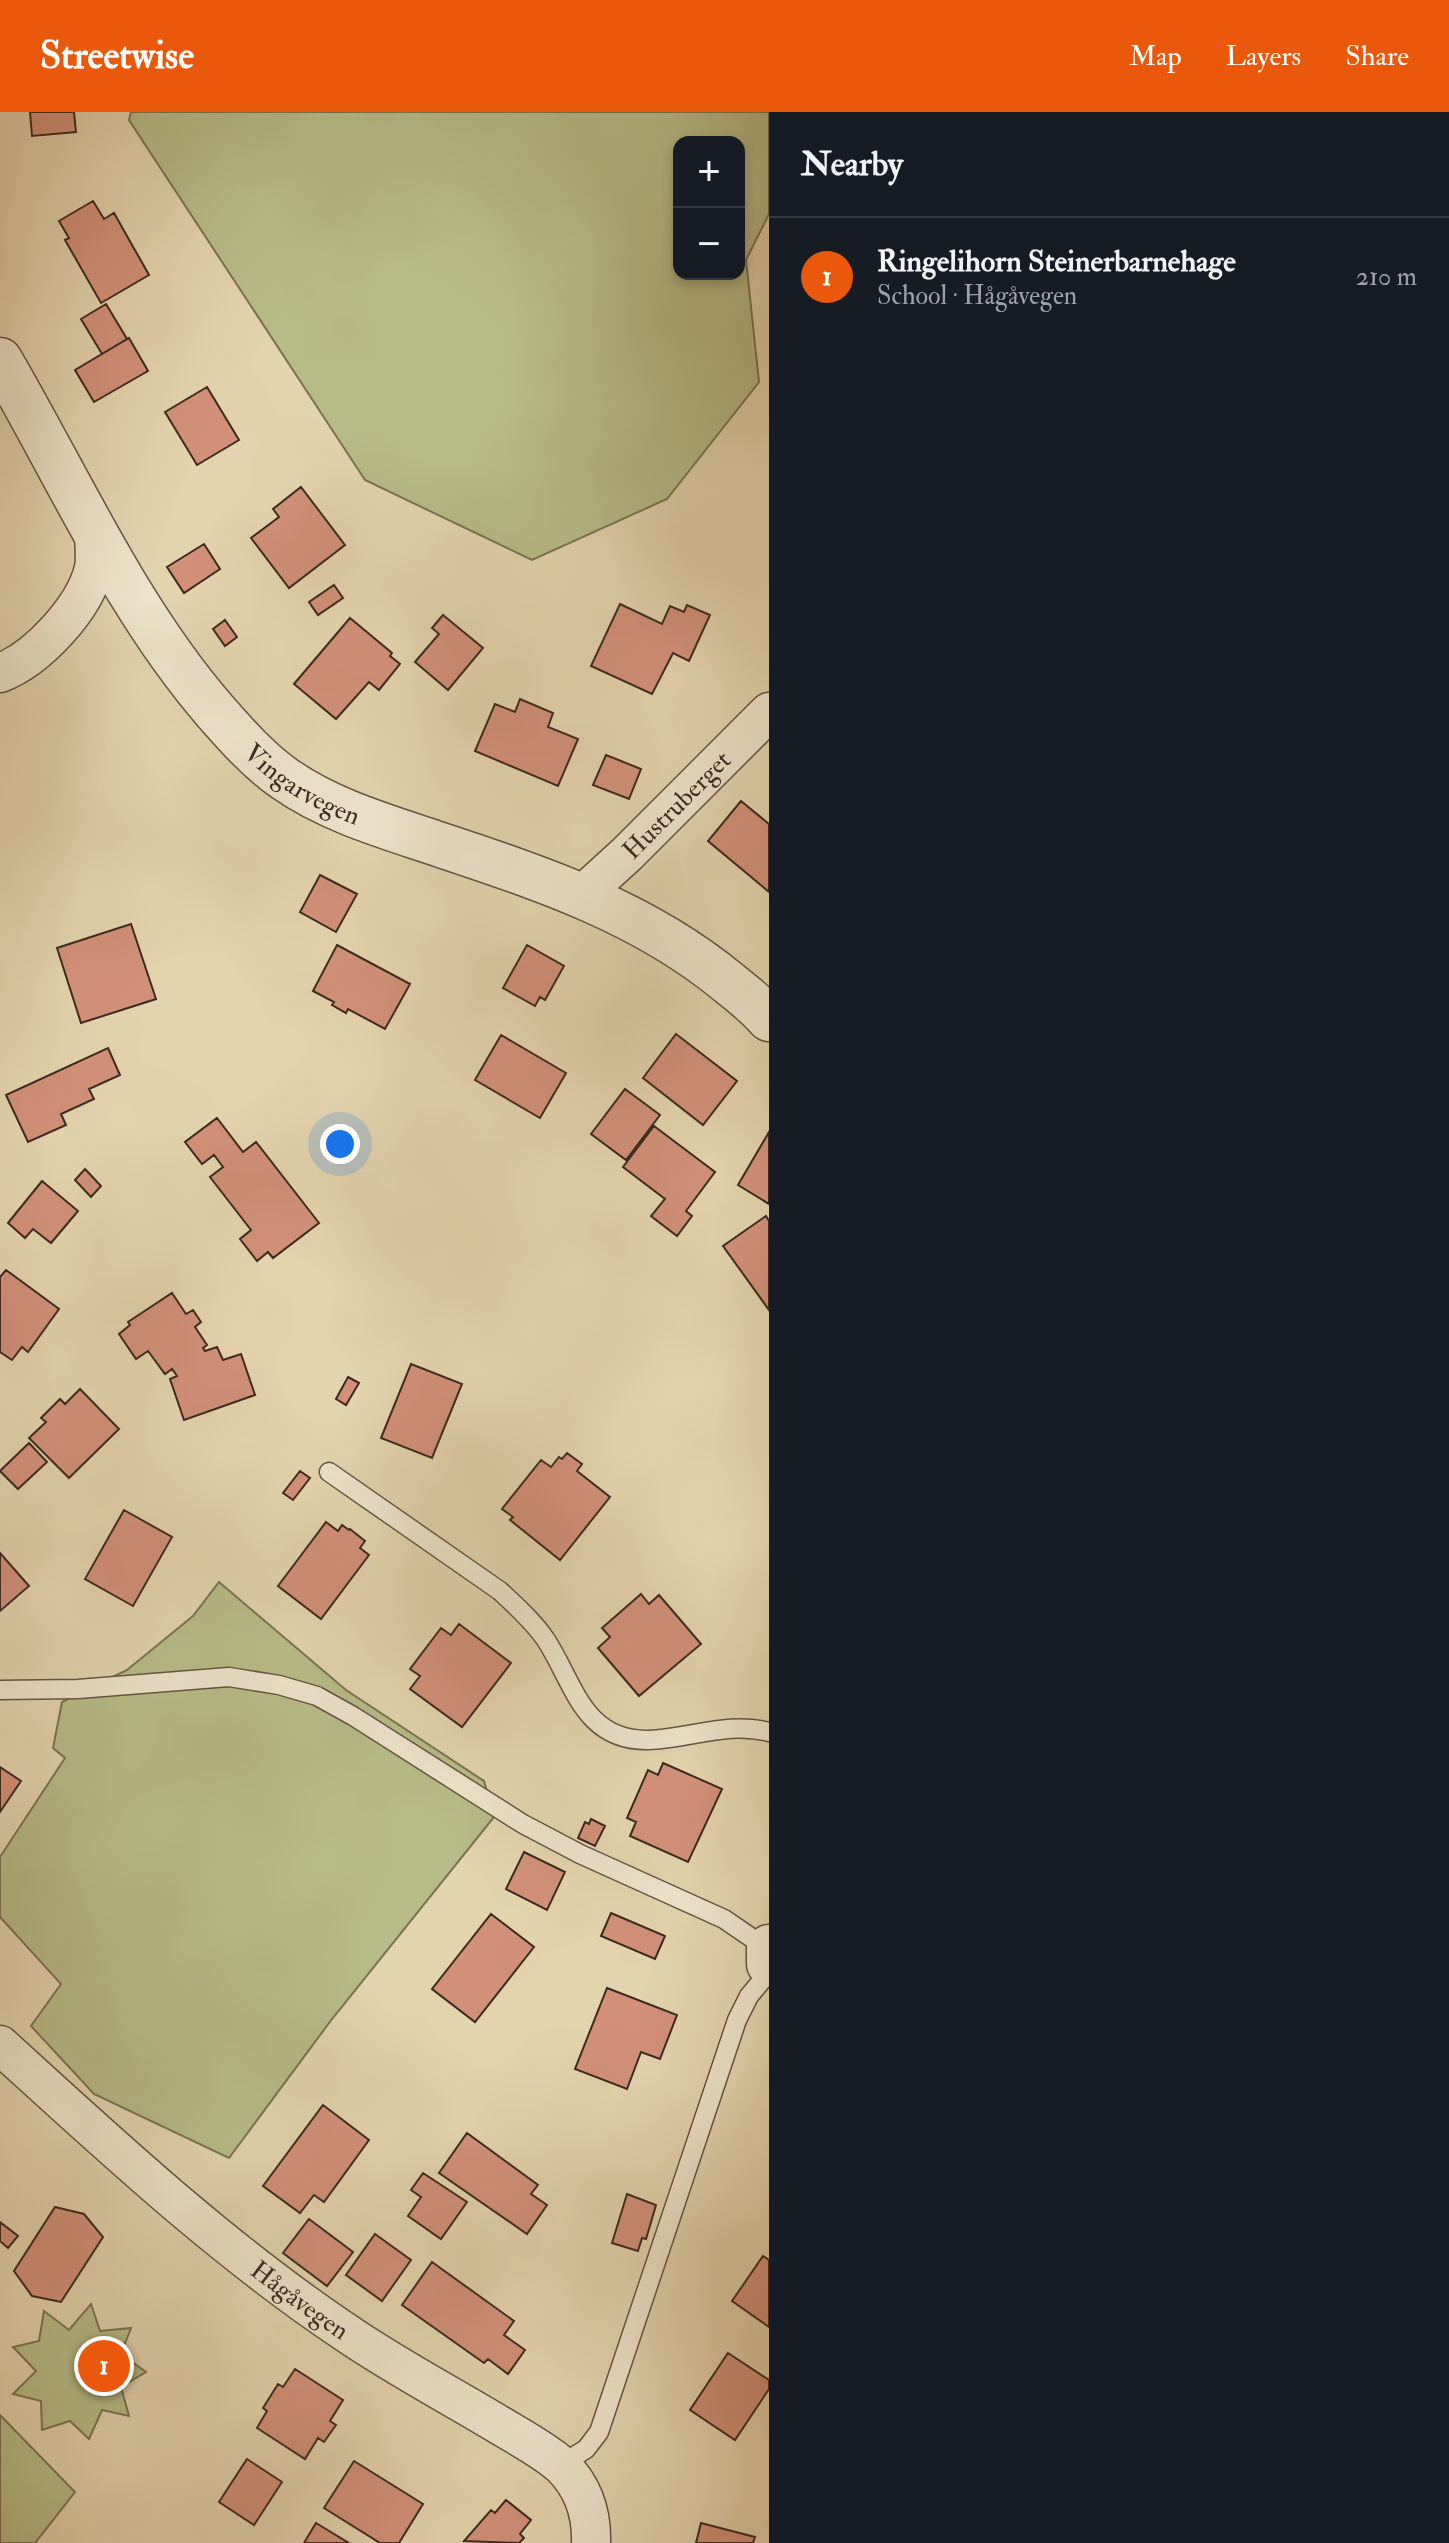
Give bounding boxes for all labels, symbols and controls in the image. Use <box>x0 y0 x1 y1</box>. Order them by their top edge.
text: Streetwise <box>40 32 194 80</box>
text: Map <box>1129 39 1182 74</box>
text: Layers <box>1226 39 1301 74</box>
text: Share <box>1345 39 1409 74</box>
map controls <box>673 136 745 280</box>
button: + <box>673 136 745 208</box>
text: Nearby <box>801 143 903 186</box>
button: − <box>673 208 745 280</box>
text: Ringelihorn Steinerbarnehage <box>877 243 1236 280</box>
text: 1 <box>822 261 832 293</box>
text: 210 m <box>1356 261 1417 293</box>
text: School · Hågåvegen <box>877 280 1077 312</box>
street label: Vingarvegen <box>237 737 365 833</box>
street label: Hustruberget <box>616 744 738 866</box>
your location <box>320 1124 360 1164</box>
street label: Hågåvegen <box>244 2254 355 2347</box>
pin: 1 <box>78 2336 130 2396</box>

